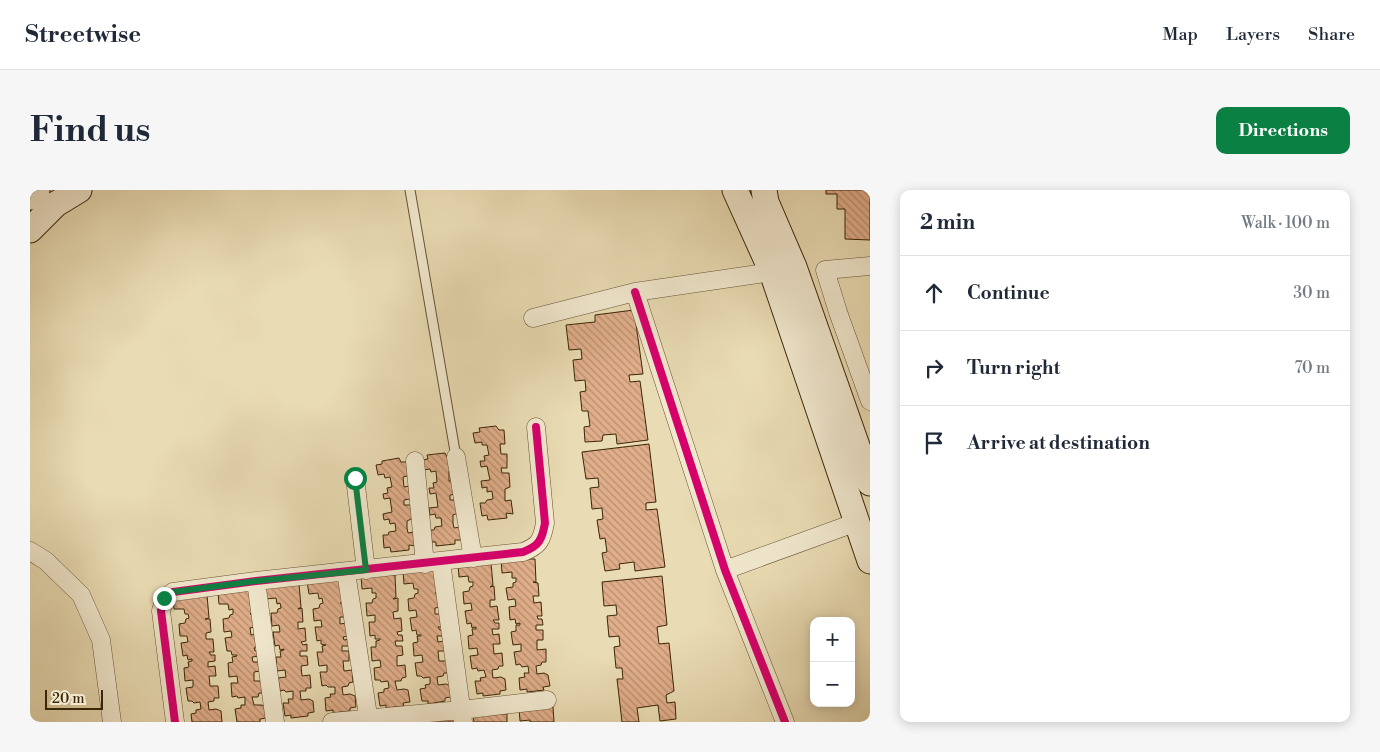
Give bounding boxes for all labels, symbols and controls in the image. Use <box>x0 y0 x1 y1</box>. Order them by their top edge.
text: Streetwise <box>25 20 141 50</box>
text: Map <box>1163 23 1198 46</box>
text: Layers <box>1226 23 1280 46</box>
text: Share <box>1308 23 1355 46</box>
button: Directions <box>1216 107 1350 154</box>
text: Find us <box>30 109 150 152</box>
text: 2 min <box>920 210 975 236</box>
text: Walk · 100 m <box>1241 213 1330 233</box>
icon: ahead <box>920 279 948 307</box>
text: Continue <box>967 281 1050 305</box>
text: 30 m <box>1293 283 1330 303</box>
icon: right <box>920 354 948 382</box>
text: Turn right <box>967 356 1060 380</box>
text: 70 m <box>1294 358 1330 378</box>
icon: arrive <box>920 429 948 457</box>
text: Arrive at destination <box>967 431 1150 455</box>
route start <box>344 467 367 490</box>
route end <box>153 587 176 610</box>
map controls <box>810 617 855 707</box>
button: + <box>810 617 855 662</box>
button: − <box>810 662 855 707</box>
scale bar <box>45 687 102 710</box>
text: 20 m <box>52 690 84 708</box>

